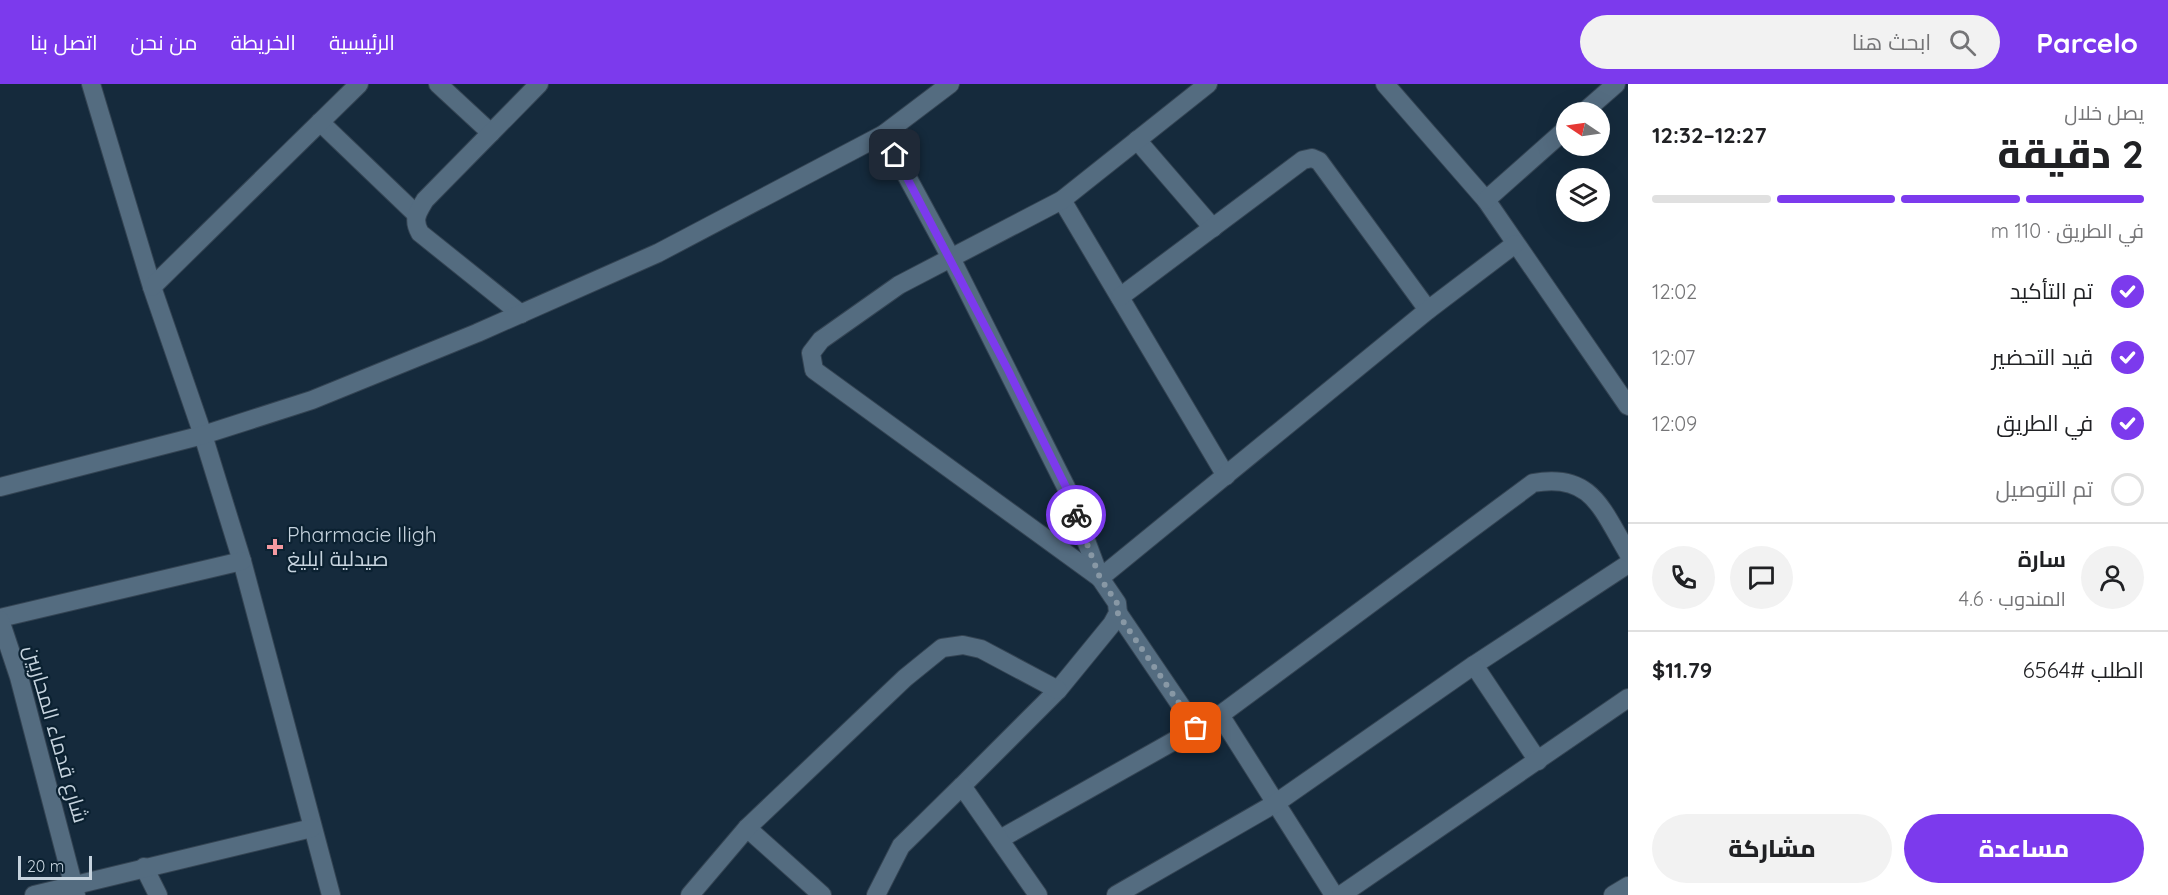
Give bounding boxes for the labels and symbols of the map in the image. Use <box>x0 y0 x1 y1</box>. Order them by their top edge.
north arrow <box>1556 102 1610 156</box>
pin <box>869 129 920 180</box>
courier <box>1046 485 1106 545</box>
place label: Pharmacie Iligh صيدلية ايليغ <box>287 521 437 573</box>
marker: Pharmacie Iligh صيدلية ايليغ <box>268 540 282 554</box>
street label: شارع قدماء المحاربين <box>17 642 95 826</box>
pin <box>1170 702 1221 753</box>
scale bar <box>18 853 92 880</box>

